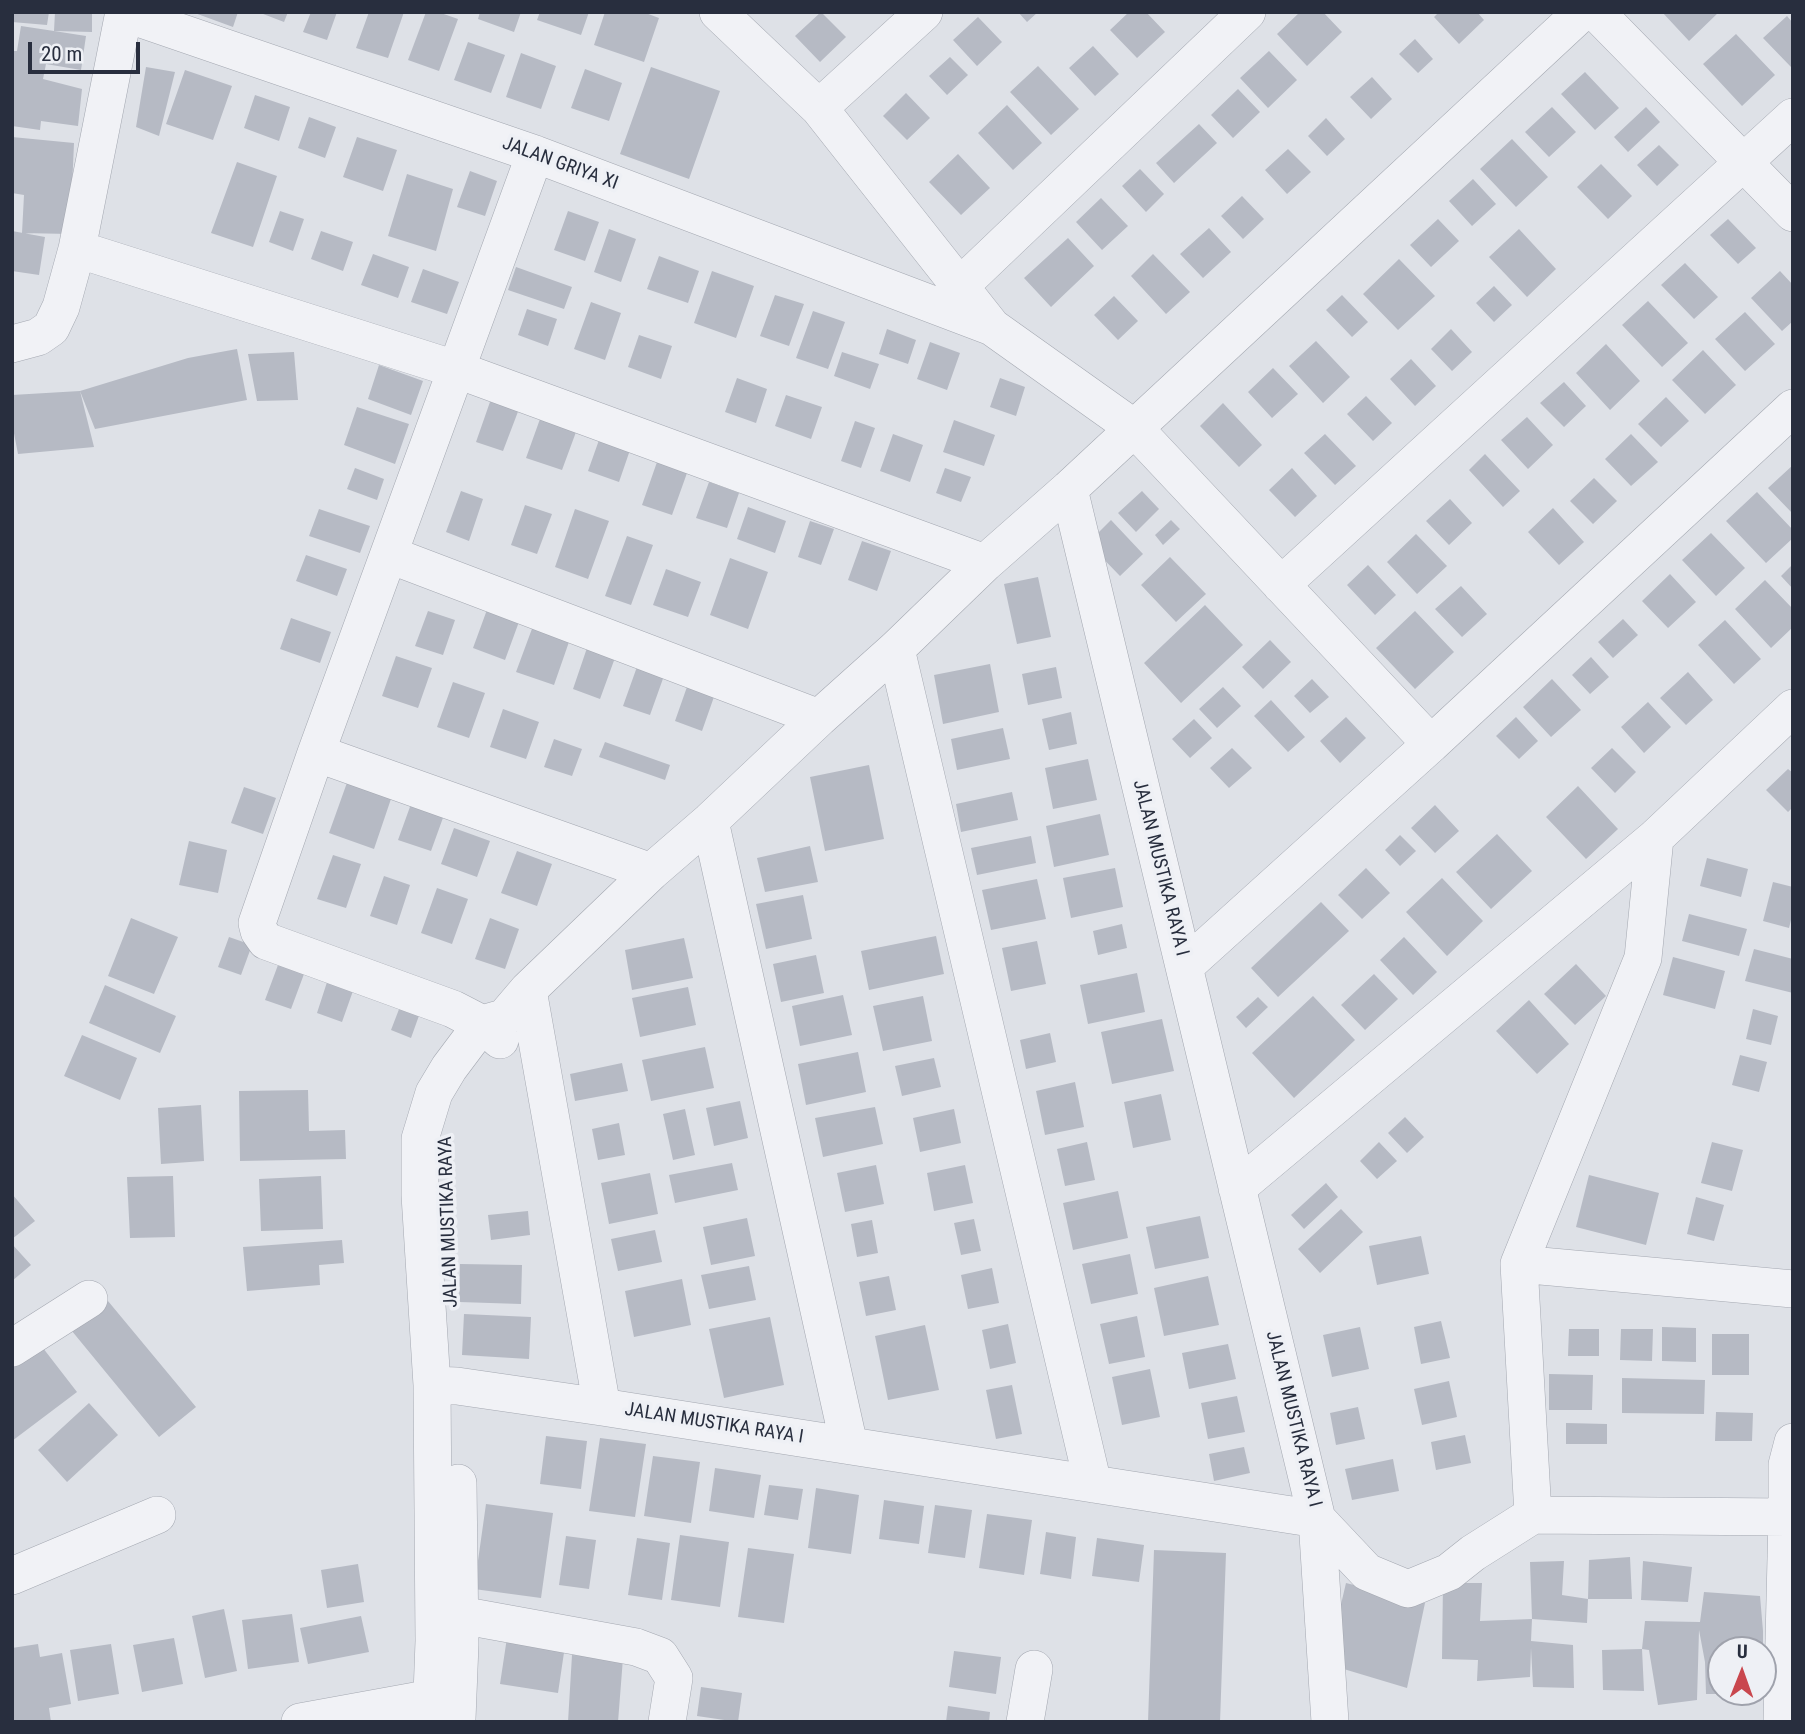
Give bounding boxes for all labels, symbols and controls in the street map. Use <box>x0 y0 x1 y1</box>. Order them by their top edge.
scale bar <box>32 28 144 72</box>
text: 20 m <box>41 42 82 66</box>
street label: JALAN GRIYA XI <box>499 132 621 196</box>
street label: JALAN MUSTIKA RAYA I <box>1127 778 1193 958</box>
street label: JALAN MUSTIKA RAYA <box>435 1136 463 1308</box>
street label: JALAN MUSTIKA RAYA I <box>1260 1329 1326 1509</box>
street label: JALAN MUSTIKA RAYA I <box>623 1399 805 1449</box>
north arrow <box>1707 1636 1777 1706</box>
text: U <box>1737 1640 1748 1663</box>

